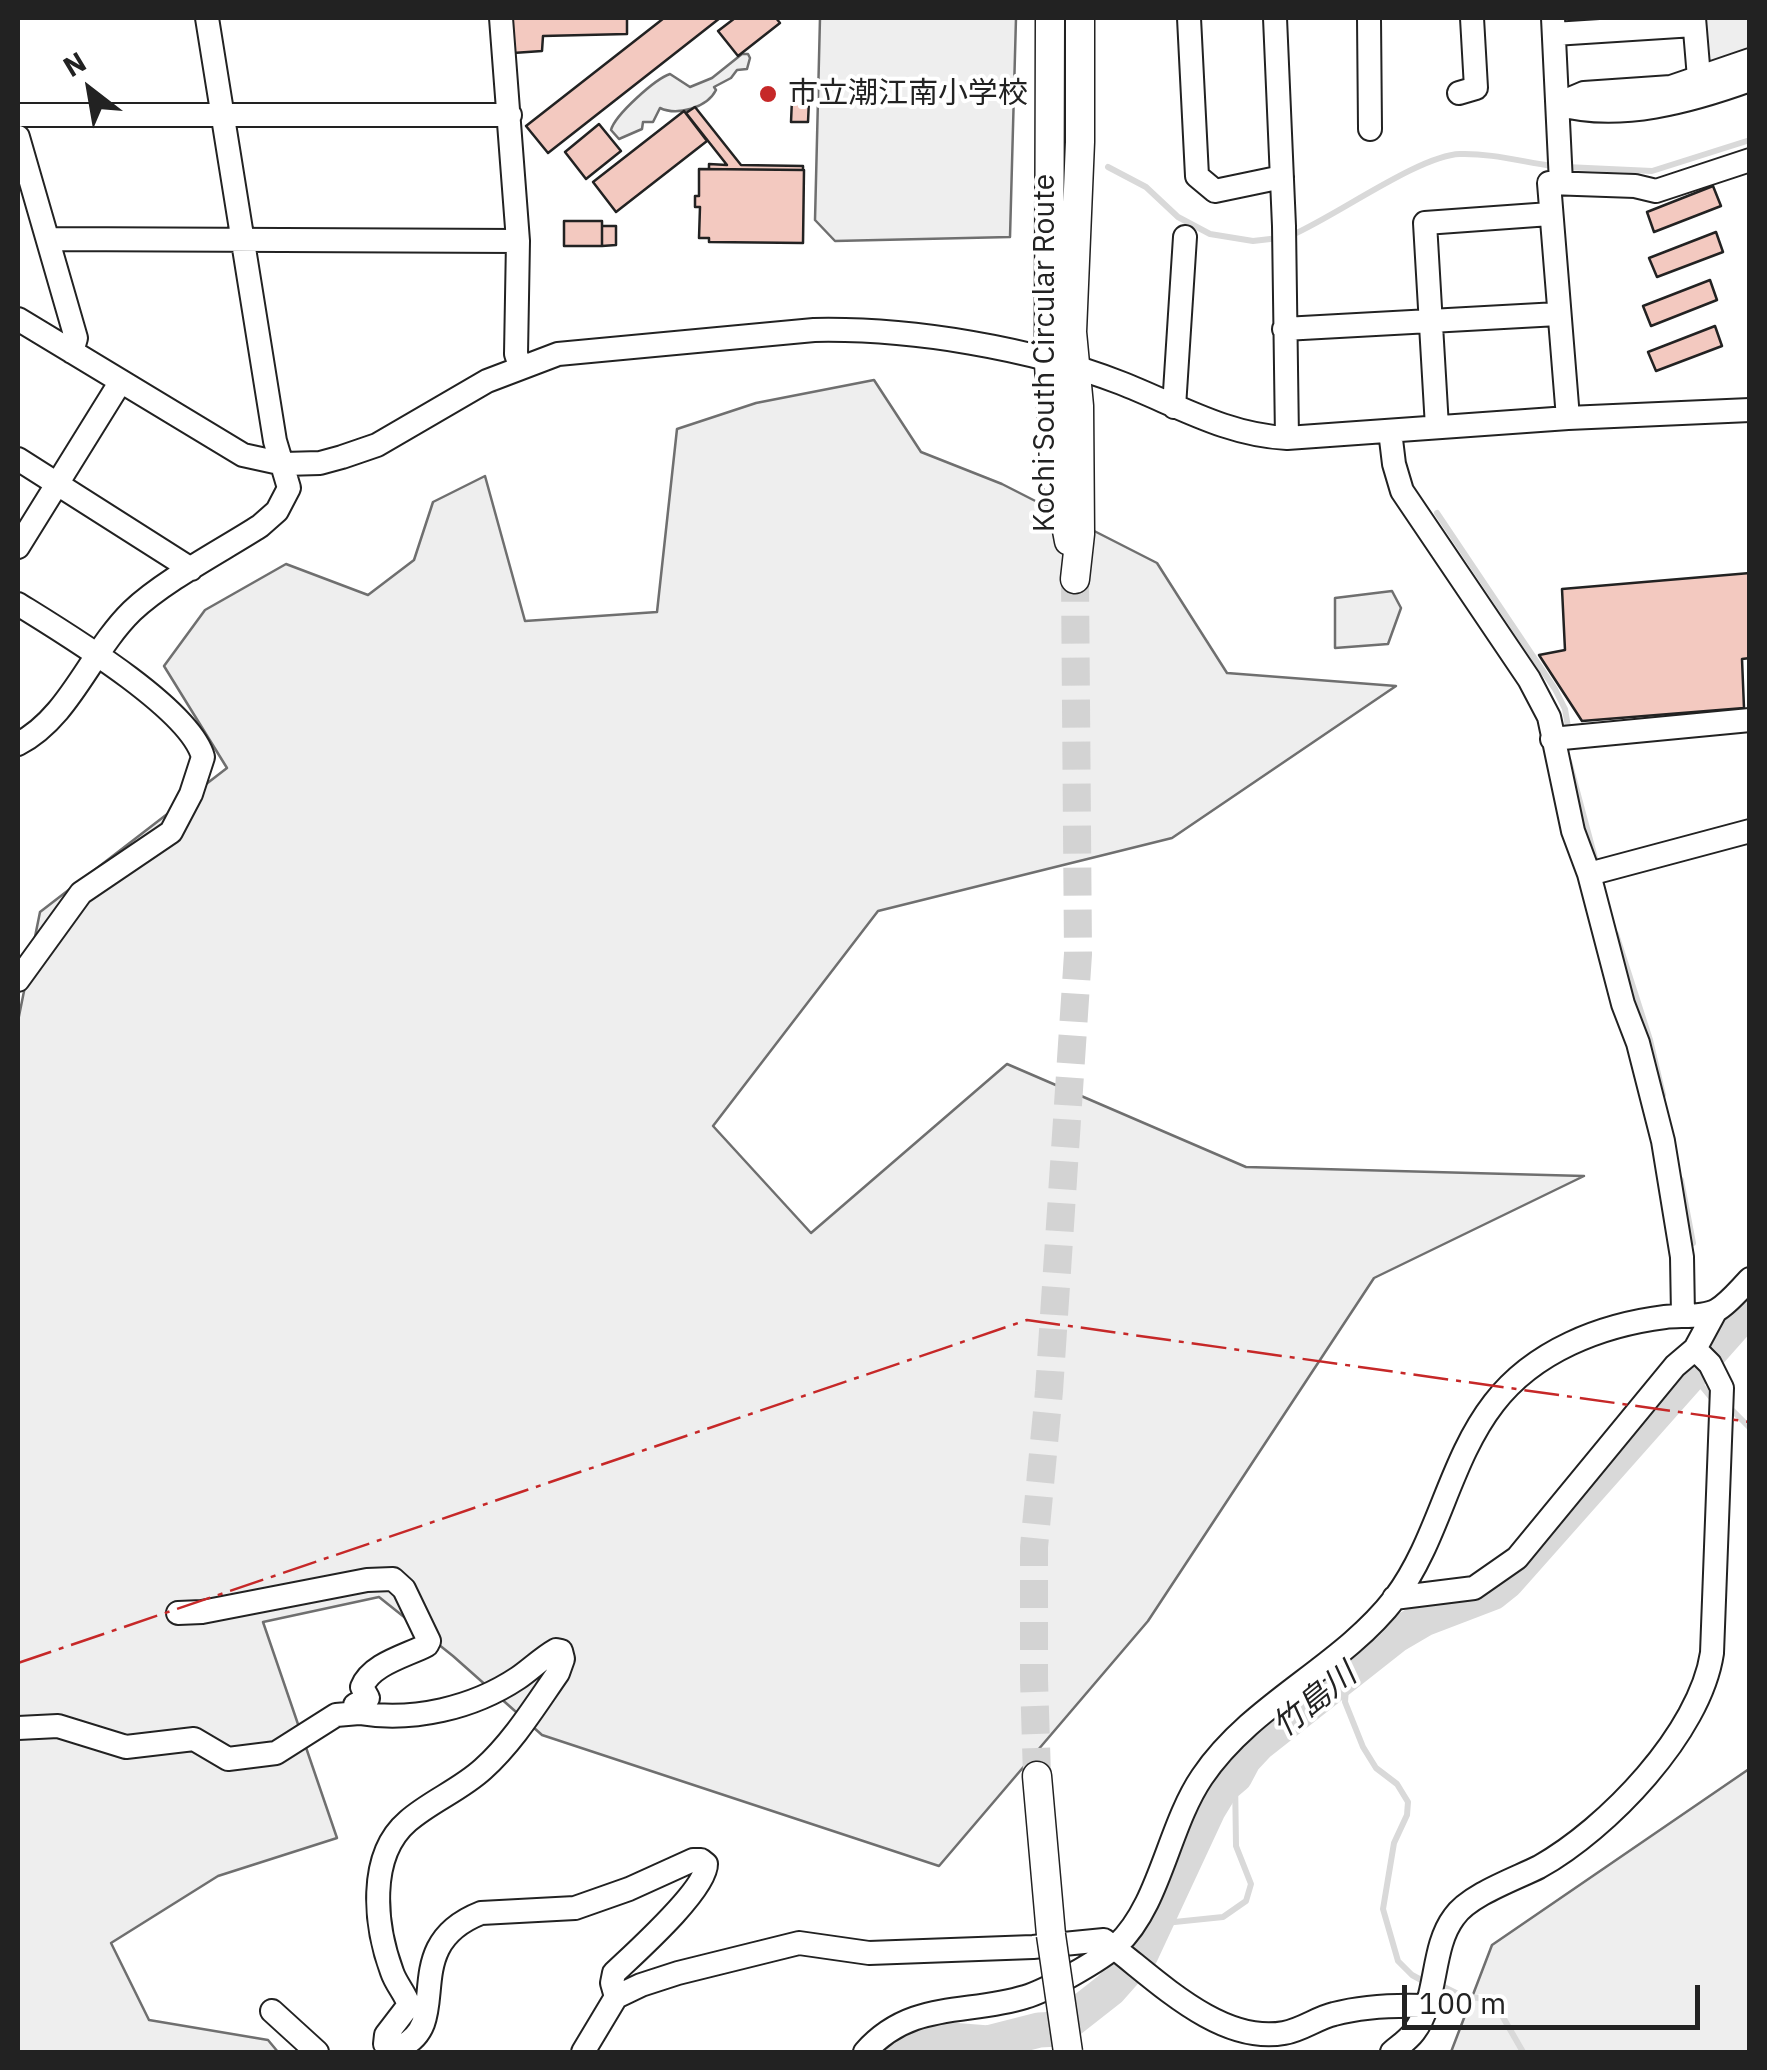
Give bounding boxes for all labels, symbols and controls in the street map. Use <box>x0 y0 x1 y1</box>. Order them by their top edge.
north arrow <box>40 40 140 140</box>
text: N <box>56 43 93 85</box>
place label: 市立潮江南小学校 <box>788 76 1028 112</box>
marker: 市立潮江南小学校 <box>757 83 779 105</box>
street label: Kochi South Circular Route <box>1027 174 1063 532</box>
water label: 竹島川 <box>1266 1656 1364 1746</box>
scale bar <box>1407 1965 1704 2027</box>
text: 100 m <box>1419 1983 1506 2022</box>

